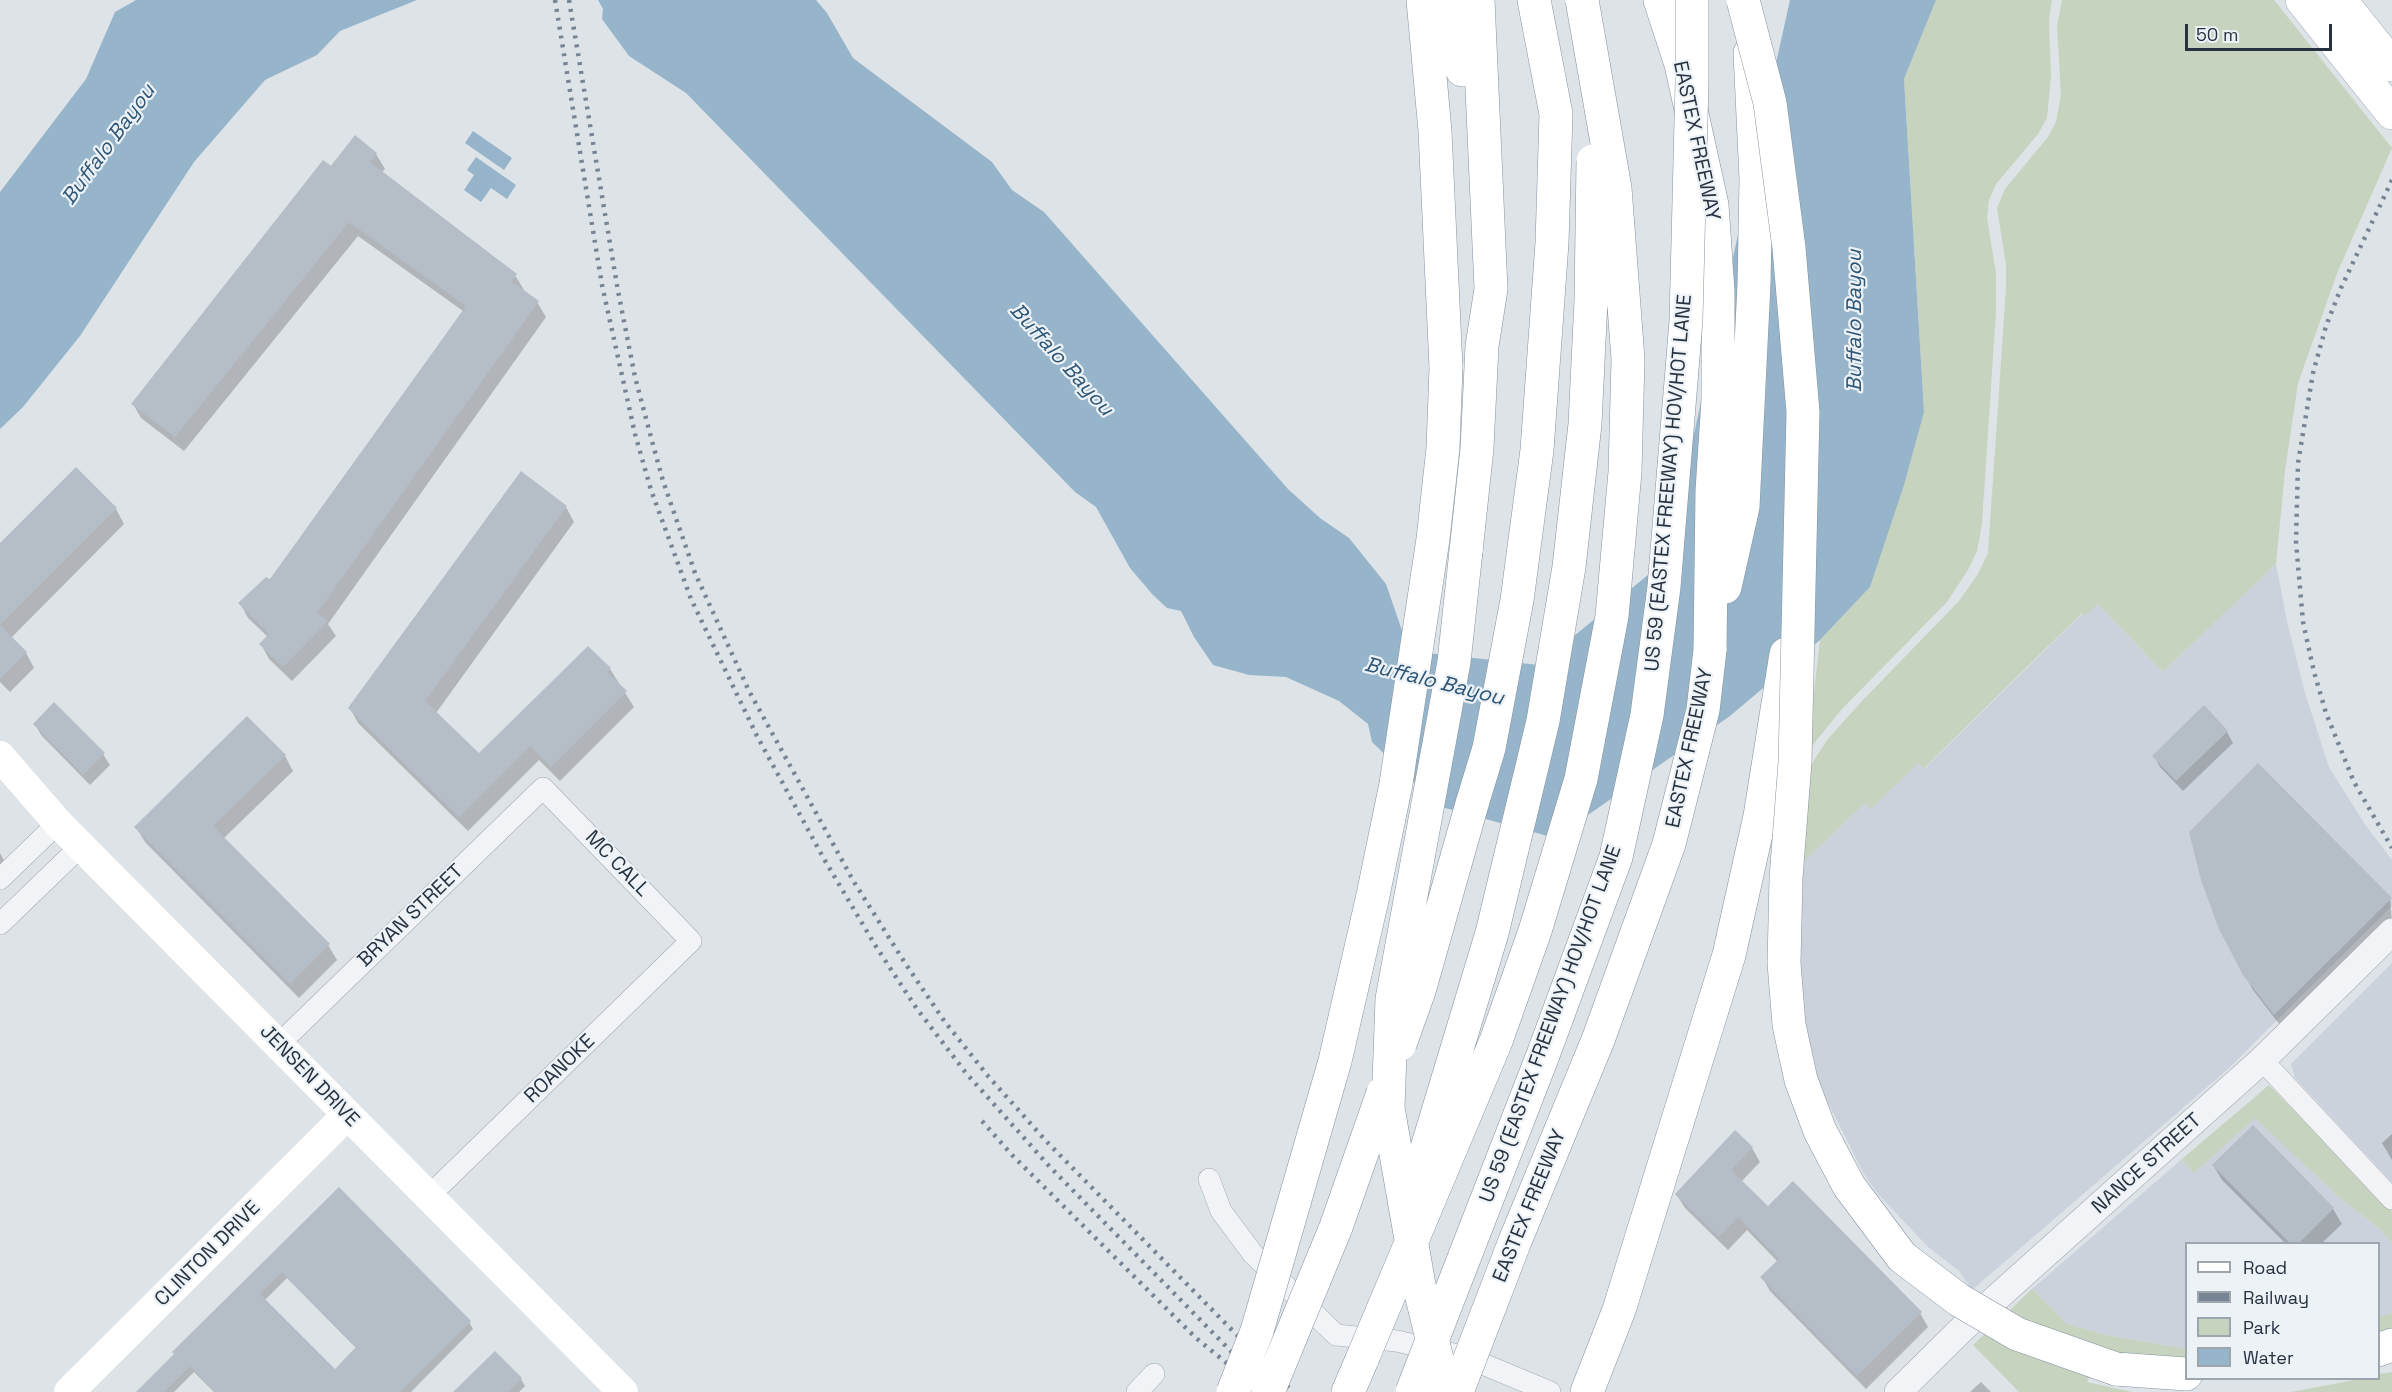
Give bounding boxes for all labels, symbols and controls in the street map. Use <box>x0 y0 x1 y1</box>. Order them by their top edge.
scale bar <box>2188 12 2335 50</box>
text: 50 m <box>2196 23 2238 46</box>
street label: EASTEX FREEWAY <box>1667 59 1725 223</box>
water label: Buffalo Bayou <box>57 80 161 210</box>
water label: Buffalo Bayou <box>1842 250 1868 392</box>
street label: US 59 (EASTEX FREEWAY) HOV/HOT LANE <box>1641 293 1697 673</box>
water label: Buffalo Bayou <box>1004 299 1118 421</box>
water label: Buffalo Bayou <box>1362 653 1506 711</box>
street label: EASTEX FREEWAY <box>1661 666 1719 830</box>
street label: MC CALL <box>580 826 654 902</box>
street label: US 59 (EASTEX FREEWAY) HOV/HOT LANE <box>1475 842 1627 1206</box>
street label: BRYAN STREET <box>353 860 469 972</box>
street label: JENSEN DRIVE <box>254 1020 364 1132</box>
street label: ROANOKE <box>520 1030 600 1108</box>
street label: NANCE STREET <box>2087 1109 2207 1219</box>
street label: EASTEX FREEWAY <box>1488 1126 1572 1286</box>
street label: CLINTON DRIVE <box>150 1196 266 1312</box>
legend <box>2185 1242 2380 1380</box>
text: Road <box>2243 1256 2287 1279</box>
text: Railway <box>2243 1286 2309 1309</box>
text: Park <box>2243 1316 2280 1339</box>
text: Water <box>2243 1346 2294 1369</box>

